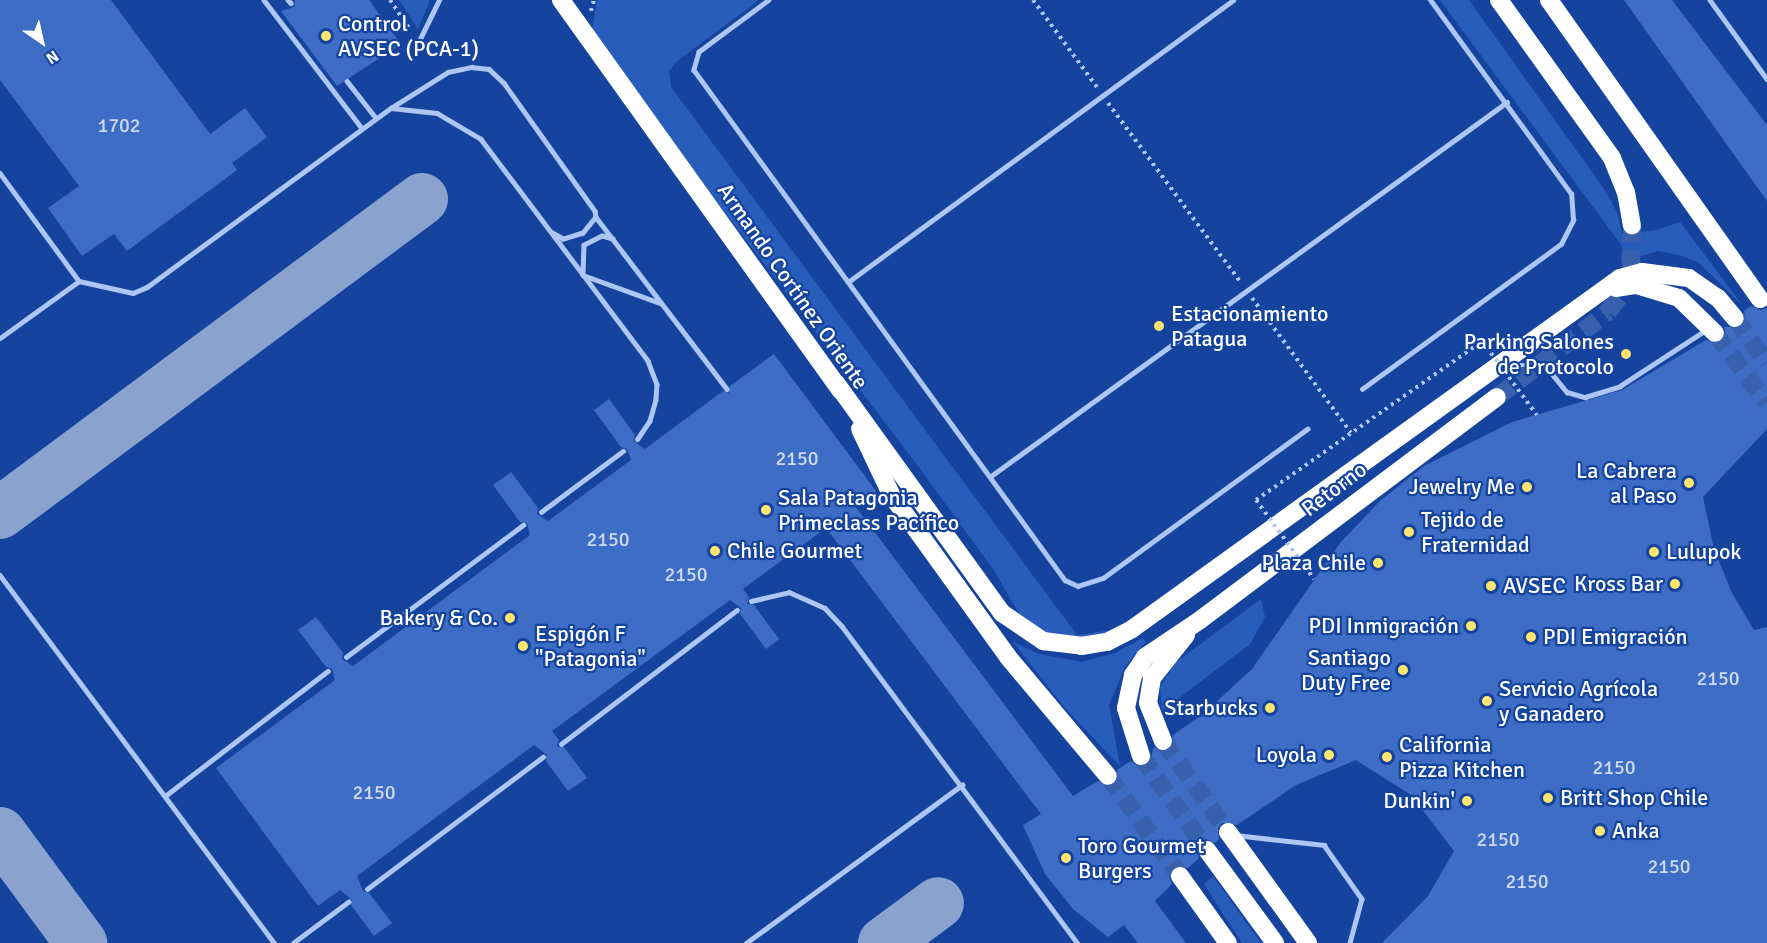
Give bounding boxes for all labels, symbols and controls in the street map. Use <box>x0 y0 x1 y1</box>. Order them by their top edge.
place label: Control AVSEC (PCA-1) <box>338 10 479 62</box>
north arrow <box>12 12 72 72</box>
marker: Control AVSEC (PCA-1) <box>319 29 333 43</box>
text: N <box>42 46 62 68</box>
house number: 1702 <box>97 113 141 137</box>
street label: Armando Cortínez Oriente <box>712 178 874 394</box>
place label: Estacionamiento Patagua <box>1171 300 1328 352</box>
marker: Estacionamiento Patagua <box>1152 319 1166 333</box>
place label: Parking Salones de Protocolo <box>1464 328 1614 380</box>
marker: Parking Salones de Protocolo <box>1619 347 1633 361</box>
house number: 2150 <box>775 446 819 470</box>
street label: Retorno <box>1296 456 1372 522</box>
place label: La Cabrera al Paso <box>1576 457 1677 508</box>
place label: Jewelry Me <box>1409 474 1515 500</box>
marker: La Cabrera al Paso <box>1682 476 1696 490</box>
marker: Jewelry Me <box>1520 480 1534 494</box>
place label: Sala Patagonia Primeclass Pacífico <box>778 484 959 536</box>
marker: Sala Patagonia Primeclass Pacífico <box>759 503 773 517</box>
place label: Tejido de Fraternidad <box>1421 506 1530 558</box>
marker: Tejido de Fraternidad <box>1402 525 1416 539</box>
house number: 2150 <box>586 527 630 551</box>
place label: Chile Gourmet <box>727 538 862 564</box>
place label: Lulupok <box>1666 539 1741 565</box>
marker: Chile Gourmet <box>708 544 722 558</box>
marker: Lulupok <box>1647 545 1661 559</box>
place label: Plaza Chile <box>1262 550 1366 576</box>
marker: Plaza Chile <box>1371 556 1385 570</box>
house number: 2150 <box>664 562 708 586</box>
place label: Kross Bar <box>1574 571 1663 597</box>
place label: AVSEC <box>1503 573 1566 599</box>
marker: Kross Bar <box>1668 577 1682 591</box>
marker: AVSEC <box>1484 579 1498 593</box>
place label: Bakery & Co. <box>379 605 498 631</box>
marker: Bakery & Co. <box>503 611 517 625</box>
place label: PDI Inmigración <box>1308 613 1459 639</box>
marker: PDI Inmigración <box>1464 619 1478 633</box>
place label: Espigón F "Patagonia" <box>535 620 646 672</box>
place label: PDI Emigración <box>1543 624 1688 650</box>
marker: PDI Emigración <box>1524 630 1538 644</box>
marker: Espigón F "Patagonia" <box>516 639 530 653</box>
place label: Santiago Duty Free <box>1301 644 1391 696</box>
marker: Santiago Duty Free <box>1396 663 1410 677</box>
house number: 2150 <box>1696 666 1740 690</box>
place label: Servicio Agrícola y Ganadero <box>1499 675 1658 726</box>
marker: Servicio Agrícola y Ganadero <box>1480 694 1494 708</box>
place label: Starbucks <box>1164 695 1258 721</box>
marker: Starbucks <box>1263 701 1277 715</box>
place label: California Pizza Kitchen <box>1399 731 1525 782</box>
place label: Loyola <box>1256 742 1317 768</box>
marker: Loyola <box>1322 748 1336 762</box>
marker: California Pizza Kitchen <box>1380 750 1394 764</box>
house number: 2150 <box>1592 755 1636 779</box>
house number: 2150 <box>352 780 396 804</box>
place label: Britt Shop Chile <box>1560 785 1708 811</box>
place label: Dunkin' <box>1383 788 1455 814</box>
marker: Britt Shop Chile <box>1541 791 1555 805</box>
marker: Dunkin' <box>1460 794 1474 808</box>
place label: Anka <box>1612 818 1660 844</box>
marker: Anka <box>1593 824 1607 838</box>
house number: 2150 <box>1476 827 1520 851</box>
place label: Toro Gourmet Burgers <box>1078 832 1204 884</box>
marker: Toro Gourmet Burgers <box>1059 851 1073 865</box>
house number: 2150 <box>1647 854 1691 878</box>
house number: 2150 <box>1505 869 1549 893</box>

